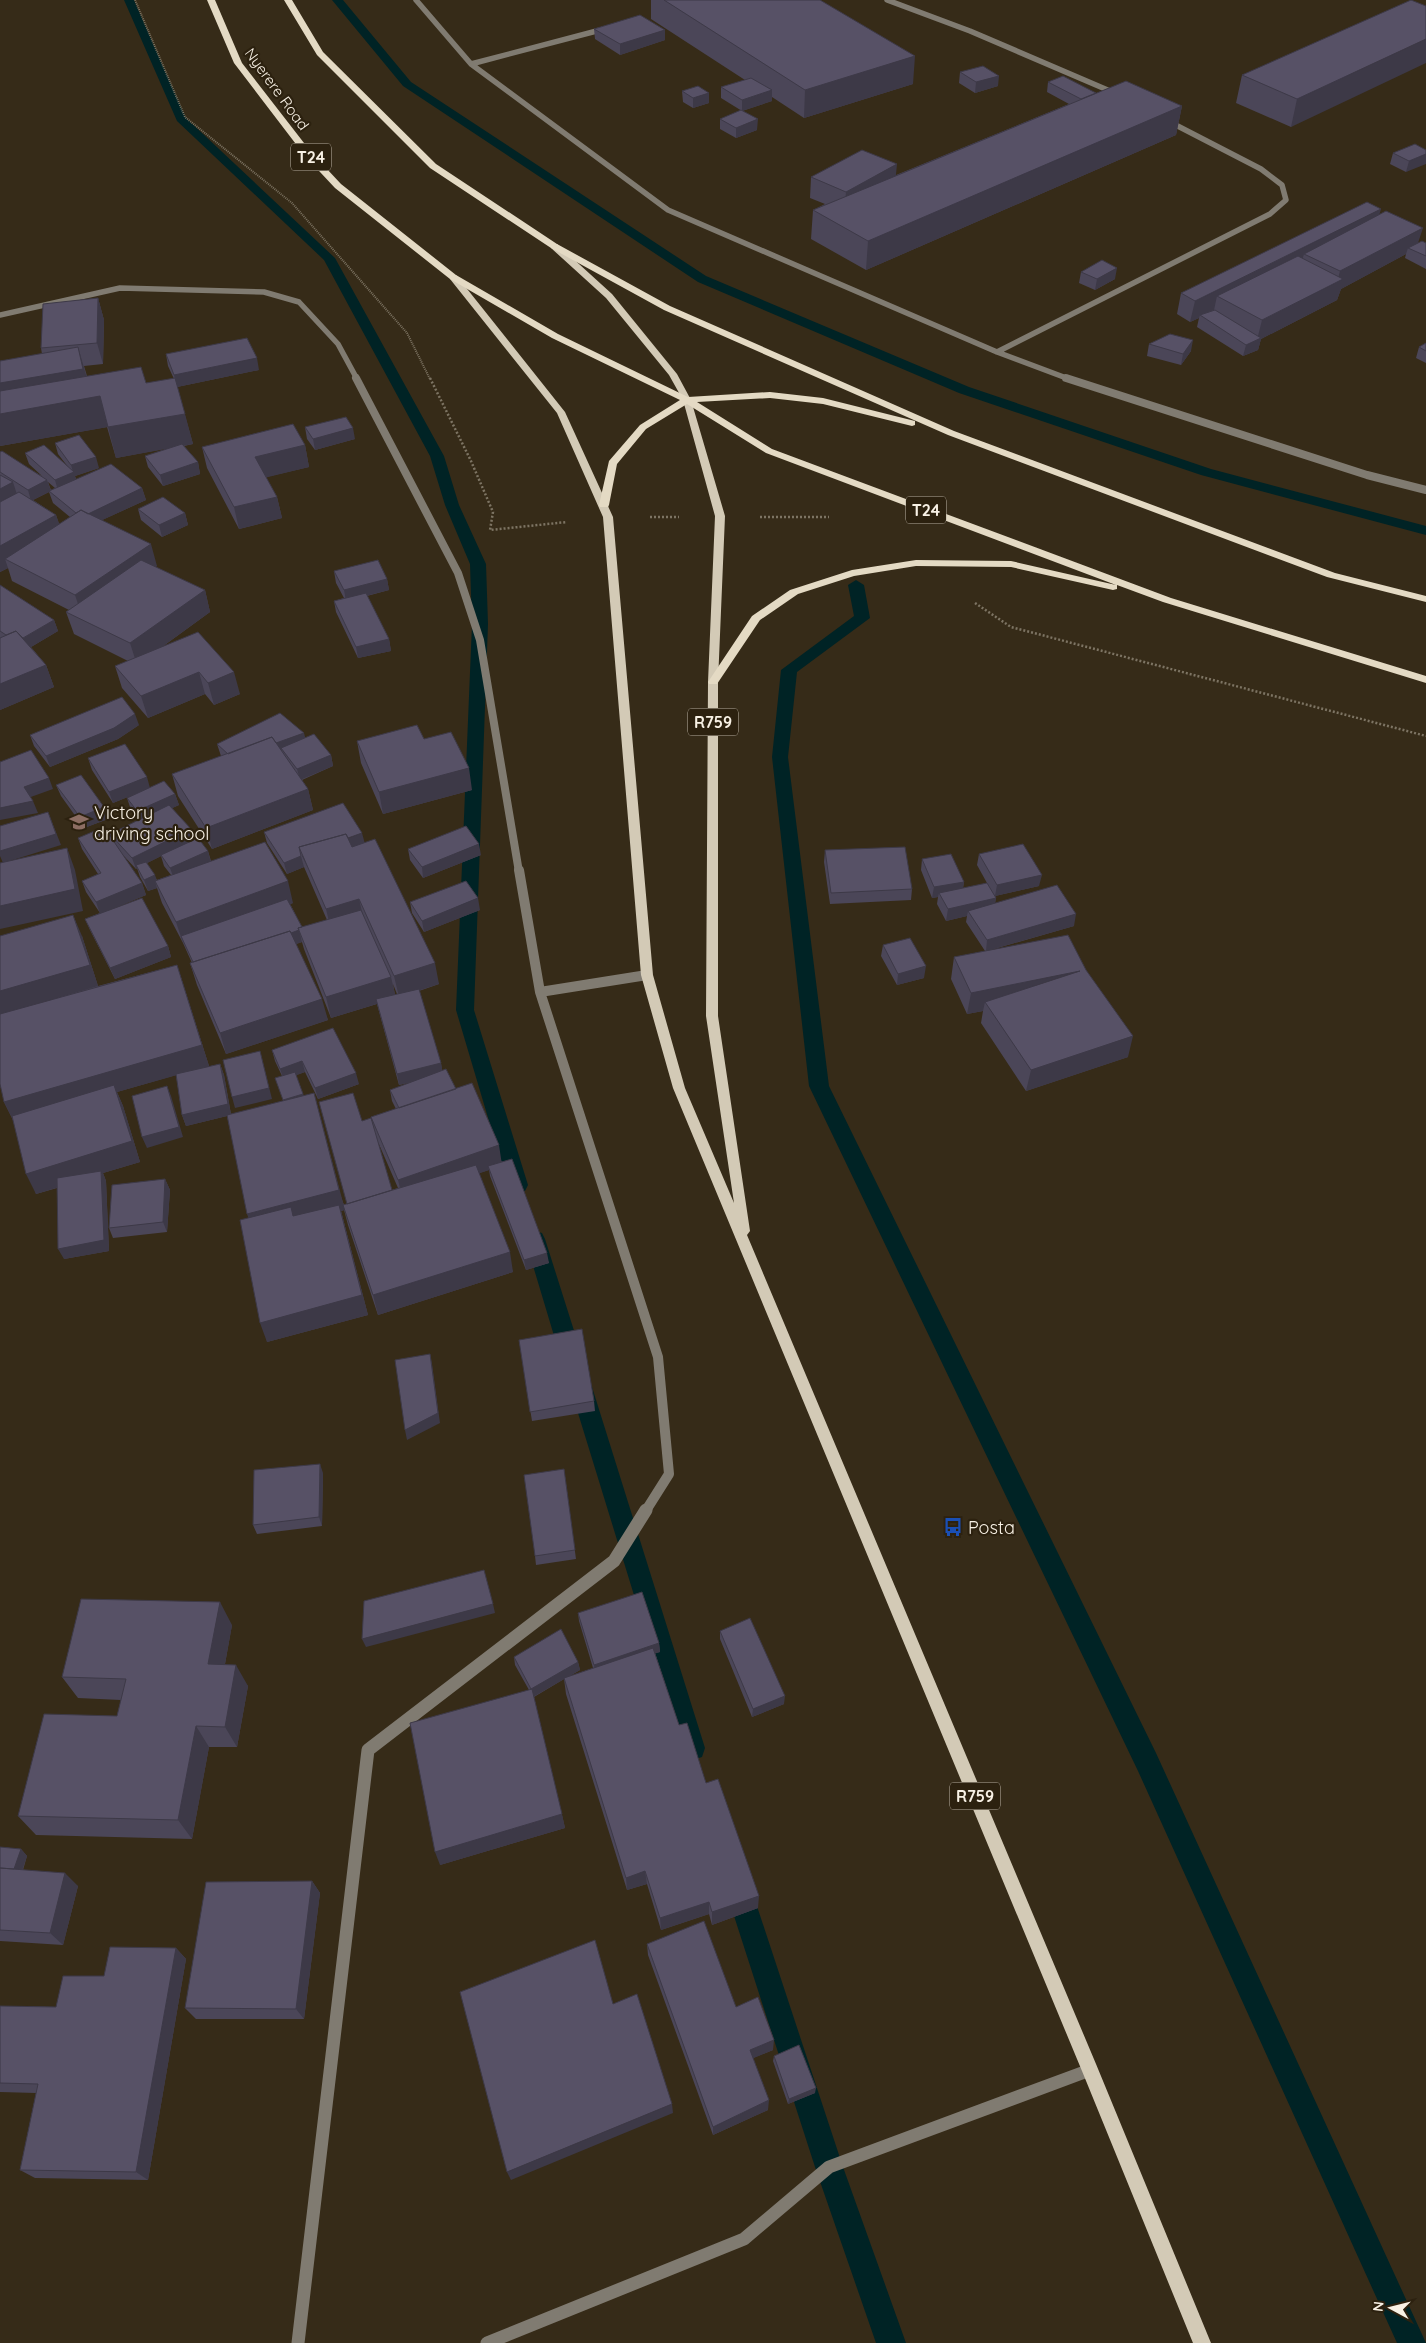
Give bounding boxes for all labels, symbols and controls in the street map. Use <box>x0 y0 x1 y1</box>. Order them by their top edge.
street label: Nyerere Road <box>241 44 313 134</box>
road number: T24 <box>291 144 331 170</box>
road number: T24 <box>906 496 946 524</box>
road number: R759 <box>688 709 738 736</box>
place label: Victory driving school <box>94 801 210 845</box>
school or university icon: Victory driving school <box>68 811 90 833</box>
bus stop icon: Posta <box>942 1516 964 1538</box>
place label: Posta <box>968 1516 1015 1539</box>
road number: R759 <box>950 1782 1000 1810</box>
north arrow <box>1366 2283 1416 2333</box>
text: N <box>1369 2300 1388 2313</box>

